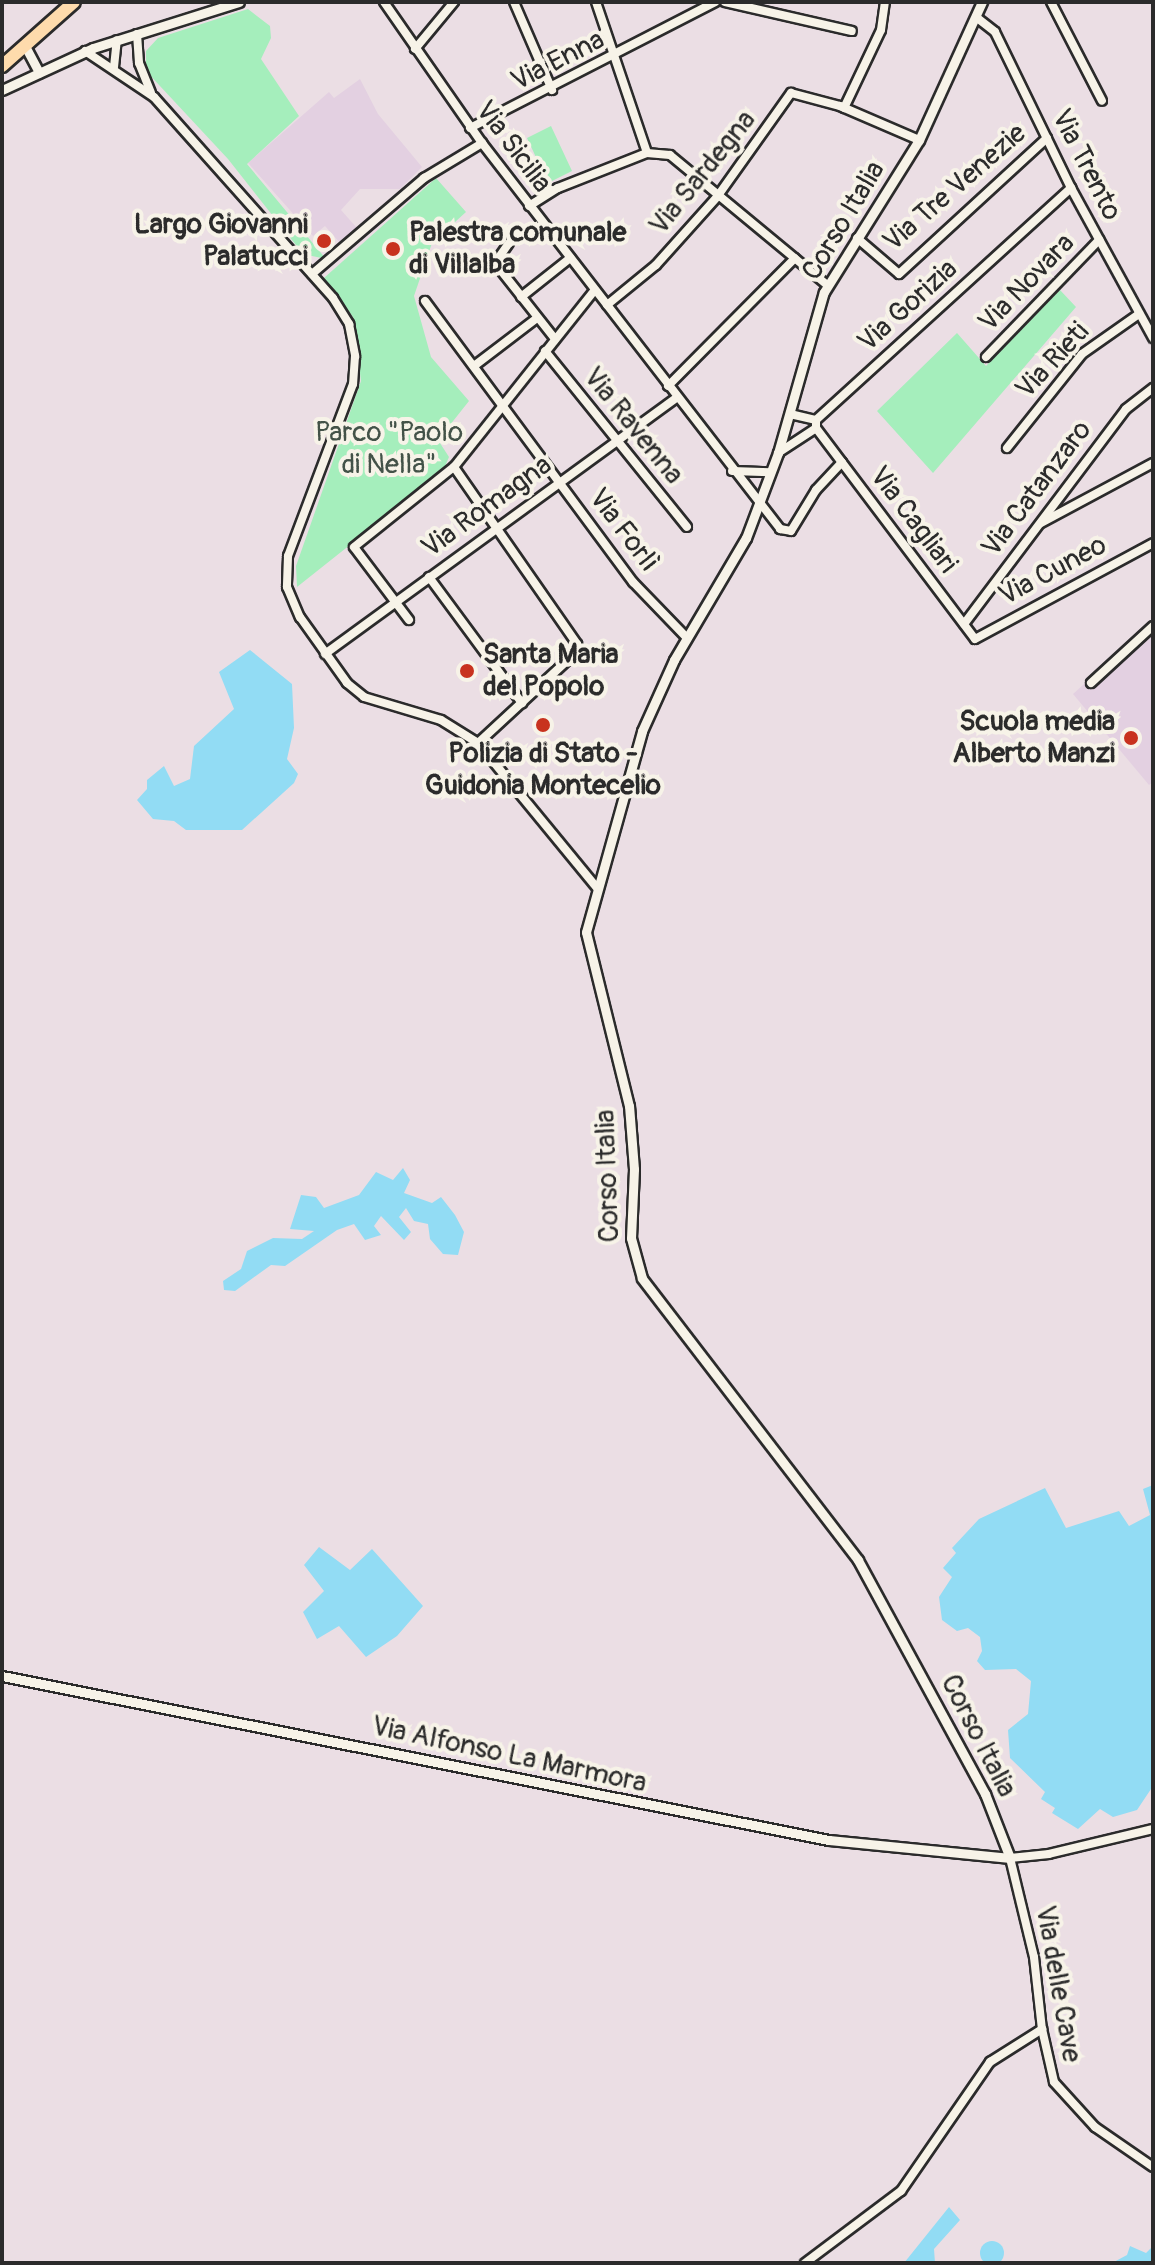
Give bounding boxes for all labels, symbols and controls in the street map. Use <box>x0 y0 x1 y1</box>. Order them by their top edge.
street label: Via Enna <box>506 23 610 99</box>
street label: Via Sicilia <box>468 95 558 199</box>
street label: Via Sardegna <box>643 104 763 242</box>
street label: Via Trento <box>1044 104 1128 226</box>
street label: Via Tre Venezie <box>877 117 1033 259</box>
street label: Corso Italia <box>795 155 893 287</box>
place label: Largo Giovanni Palatucci <box>134 208 308 274</box>
place label: Palestra comunale di Villalba <box>409 216 626 282</box>
street label: Via Novara <box>972 227 1082 339</box>
marker: Largo Giovanni Palatucci <box>315 232 333 250</box>
marker: Palestra comunale di Villalba <box>384 240 402 258</box>
street label: Via Gorizia <box>851 253 965 359</box>
street label: Via Rieti <box>1009 316 1097 406</box>
street label: Via Ravenna <box>576 361 690 491</box>
street label: Via Catanzaro <box>975 414 1099 564</box>
park label: Parco "Paolo di Nella" <box>315 416 463 482</box>
street label: Via Romagna <box>416 449 558 565</box>
street label: Via Cagliari <box>862 460 964 580</box>
street label: Via Forlì <box>581 482 665 578</box>
street label: Via Cuneo <box>994 529 1112 613</box>
place label: Santa Maria del Popolo <box>483 638 619 704</box>
marker: Santa Maria del Popolo <box>458 662 476 680</box>
place label: Scuola media Alberto Manzi <box>952 705 1115 771</box>
marker: Polizia di Stato - Guidonia Montecelio <box>534 716 552 734</box>
marker: Scuola media Alberto Manzi <box>1122 729 1140 747</box>
place label: Polizia di Stato - Guidonia Montecelio <box>425 737 661 803</box>
street label: Corso Italia <box>589 1109 627 1243</box>
street label: Corso Italia <box>933 1669 1023 1803</box>
street label: Via Alfonso La Marmora <box>369 1709 649 1801</box>
street label: Via delle Cave <box>1028 1903 1088 2065</box>

